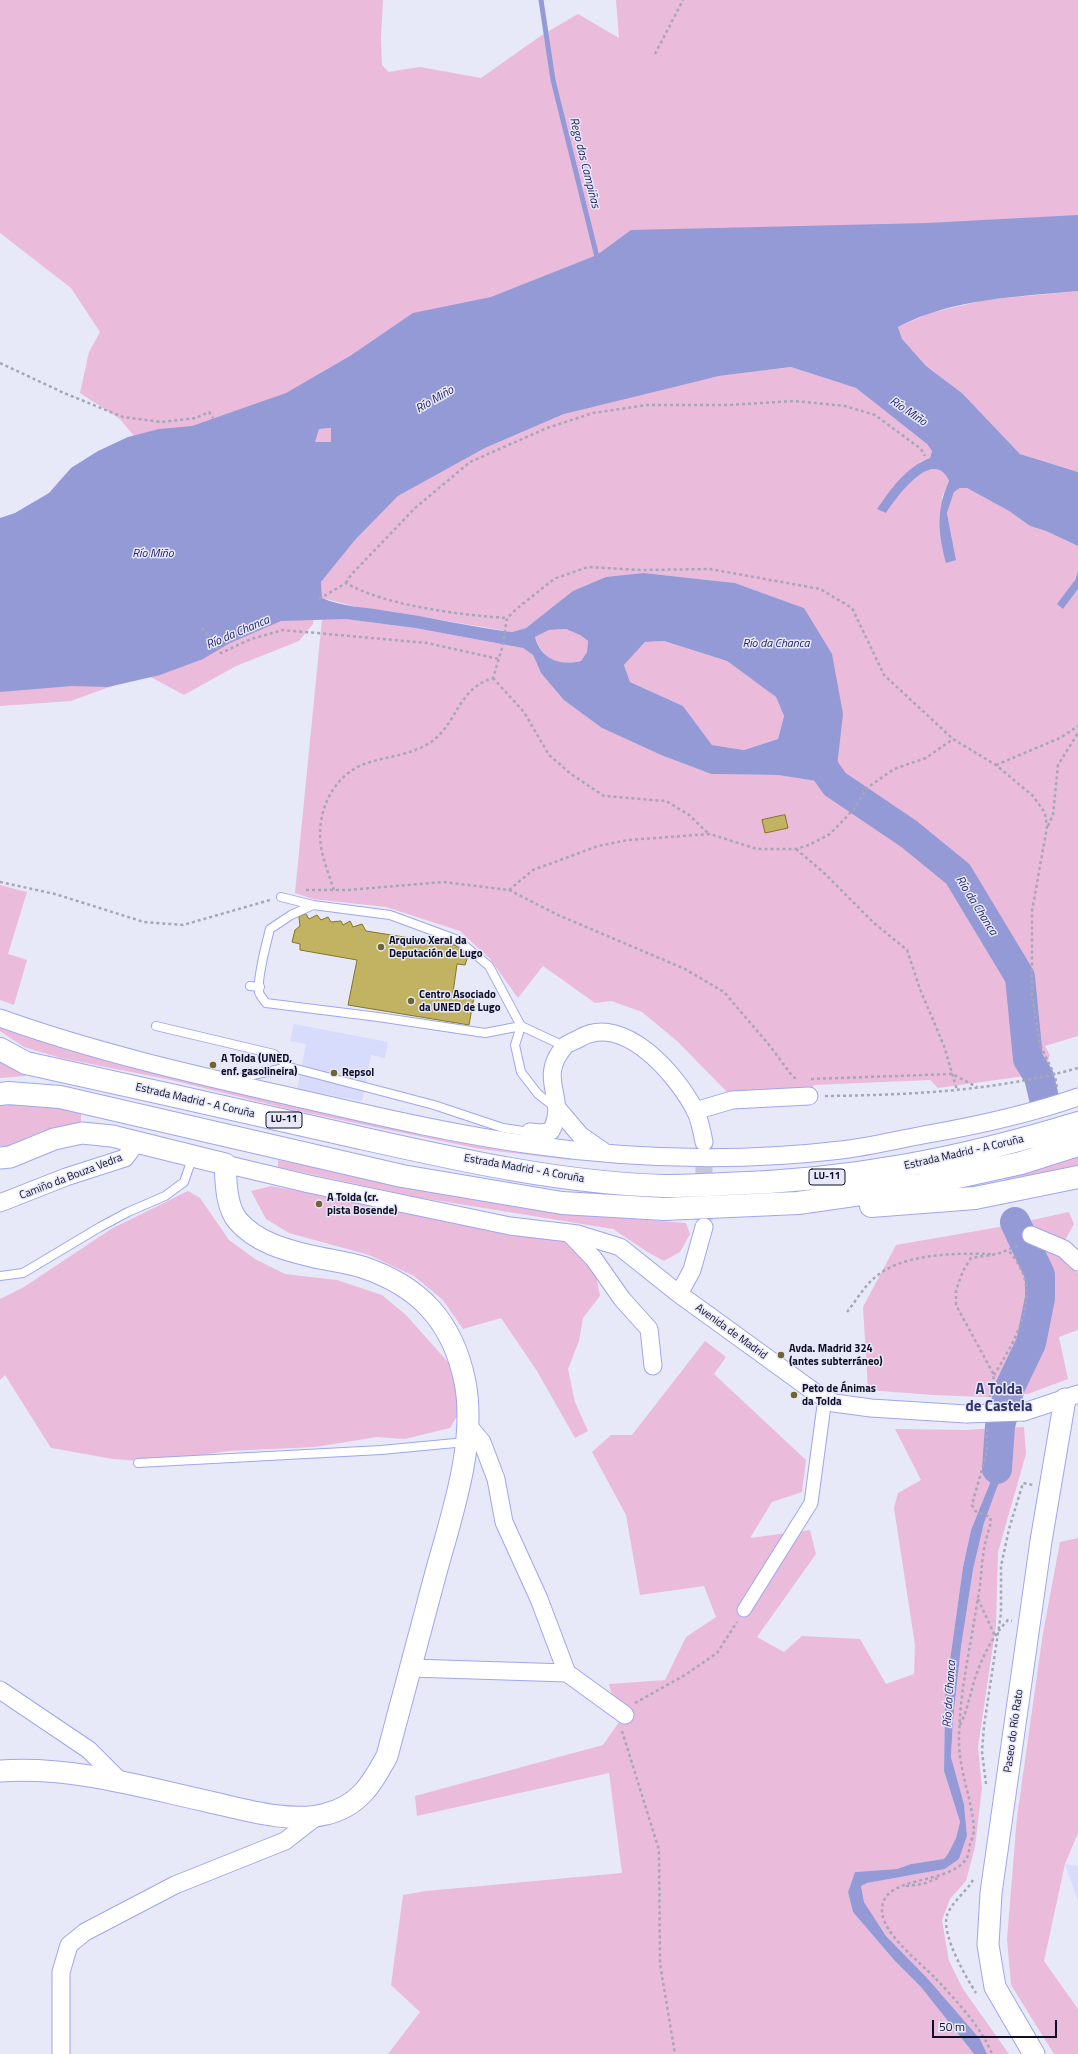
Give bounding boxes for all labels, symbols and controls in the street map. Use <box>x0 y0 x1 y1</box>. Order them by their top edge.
water label: Rego das Campiñas <box>566 116 602 210</box>
water label: Río Miño <box>413 383 457 417</box>
water label: Río Miño <box>887 394 929 430</box>
water label: Río Miño <box>132 547 174 561</box>
water label: Río da Chanca <box>204 613 272 653</box>
water label: Río da Chanca <box>742 637 810 651</box>
water label: Río da Chanca <box>952 874 1000 938</box>
place label: Arquivo Xeral da Deputación de Lugo <box>389 934 482 960</box>
marker: Arquivo Xeral da Deputación de Lugo <box>376 942 386 952</box>
place label: Centro Asociado da UNED de Lugo <box>419 988 500 1014</box>
marker: Centro Asociado da UNED de Lugo <box>406 996 416 1006</box>
place label: A Tolda (UNED, enf. gasolineira) <box>221 1052 297 1078</box>
marker: A Tolda (UNED, enf. gasolineira) <box>208 1060 218 1070</box>
place label: Repsol <box>342 1066 374 1080</box>
marker: Repsol <box>329 1068 339 1078</box>
street label: Estrada Madrid - A Coruña <box>134 1081 256 1121</box>
road number: LU-11 <box>266 1112 302 1128</box>
street label: Estrada Madrid - A Coruña <box>903 1133 1025 1173</box>
street label: Camiño da Bouza Vedra <box>18 1151 124 1203</box>
street label: Estrada Madrid - A Coruña <box>463 1152 585 1186</box>
road number: LU-11 <box>809 1169 845 1185</box>
place label: A Tolda (cr. pista Bosende) <box>327 1191 397 1217</box>
marker: A Tolda (cr. pista Bosende) <box>314 1199 324 1209</box>
street label: Avenida de Madrid <box>693 1302 769 1362</box>
place label: Avda. Madrid 324 (antes subterráneo) <box>789 1342 883 1368</box>
marker: Avda. Madrid 324 (antes subterráneo) <box>776 1350 786 1360</box>
district label: A Tolda de Castela <box>966 1381 1032 1416</box>
place label: Peto de Ánimas da Tolda <box>802 1382 876 1408</box>
marker: Peto de Ánimas da Tolda <box>789 1390 799 1400</box>
water label: Río da Chanca <box>940 1660 960 1728</box>
street label: Paseo do Río Rato <box>1002 1688 1026 1774</box>
scale bar <box>934 2012 1059 2038</box>
text: 50 m <box>939 2017 965 2036</box>

